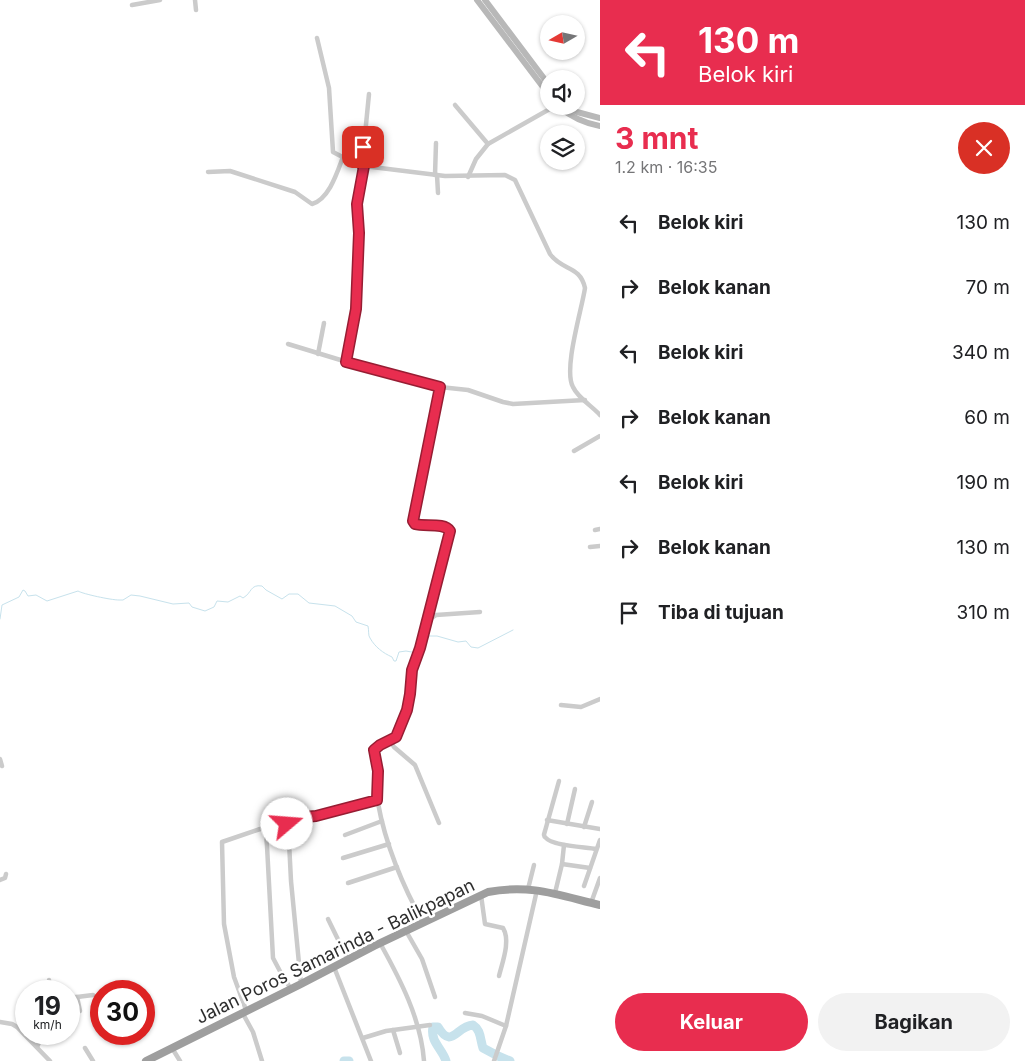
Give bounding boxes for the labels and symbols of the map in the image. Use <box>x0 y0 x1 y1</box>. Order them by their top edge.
north arrow <box>540 15 585 60</box>
pin <box>342 126 384 168</box>
position arrow <box>260 797 312 849</box>
street label: Jalan Poros Samarinda - Balikpapan <box>192 874 478 1028</box>
speed limit sign: 30 <box>90 980 155 1045</box>

